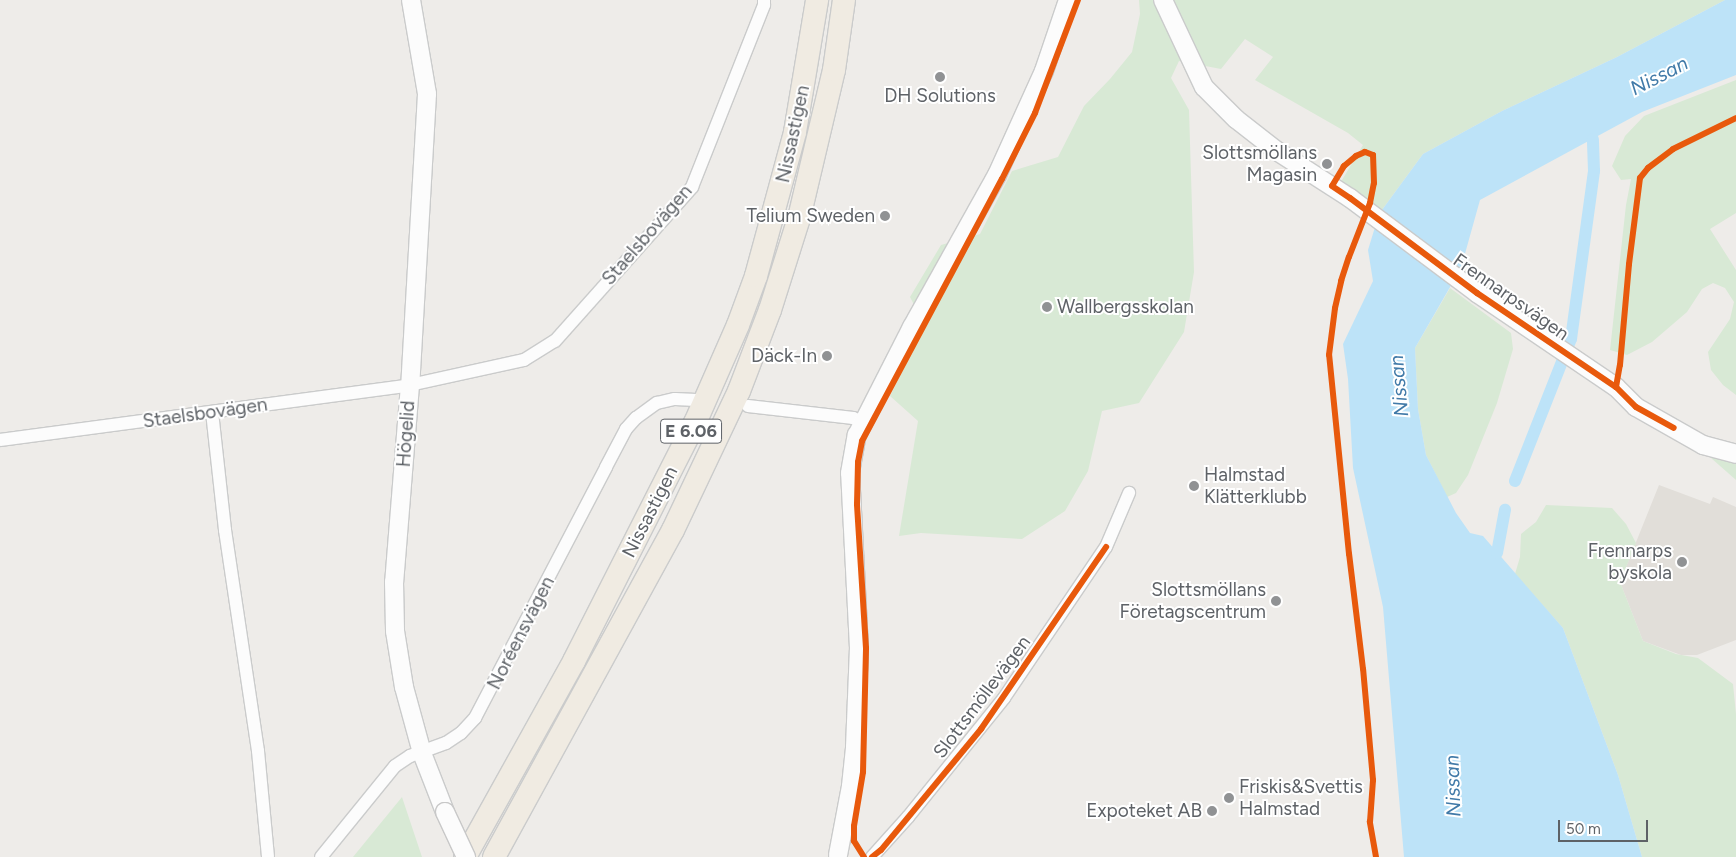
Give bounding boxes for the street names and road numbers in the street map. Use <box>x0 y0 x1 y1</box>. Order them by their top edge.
street label: Nissastigen <box>772 83 814 185</box>
street label: Staelsbovägen <box>597 180 697 290</box>
street label: Frennarpsvägen <box>1449 249 1573 345</box>
street label: Staelsbovägen <box>141 393 269 433</box>
street label: Högelid <box>392 400 420 468</box>
road number: E 6.06 <box>660 416 722 446</box>
street label: Nissastigen <box>617 463 683 561</box>
street label: Noréensvägen <box>483 573 559 693</box>
street label: Slottsmöllevägen <box>929 631 1035 763</box>

